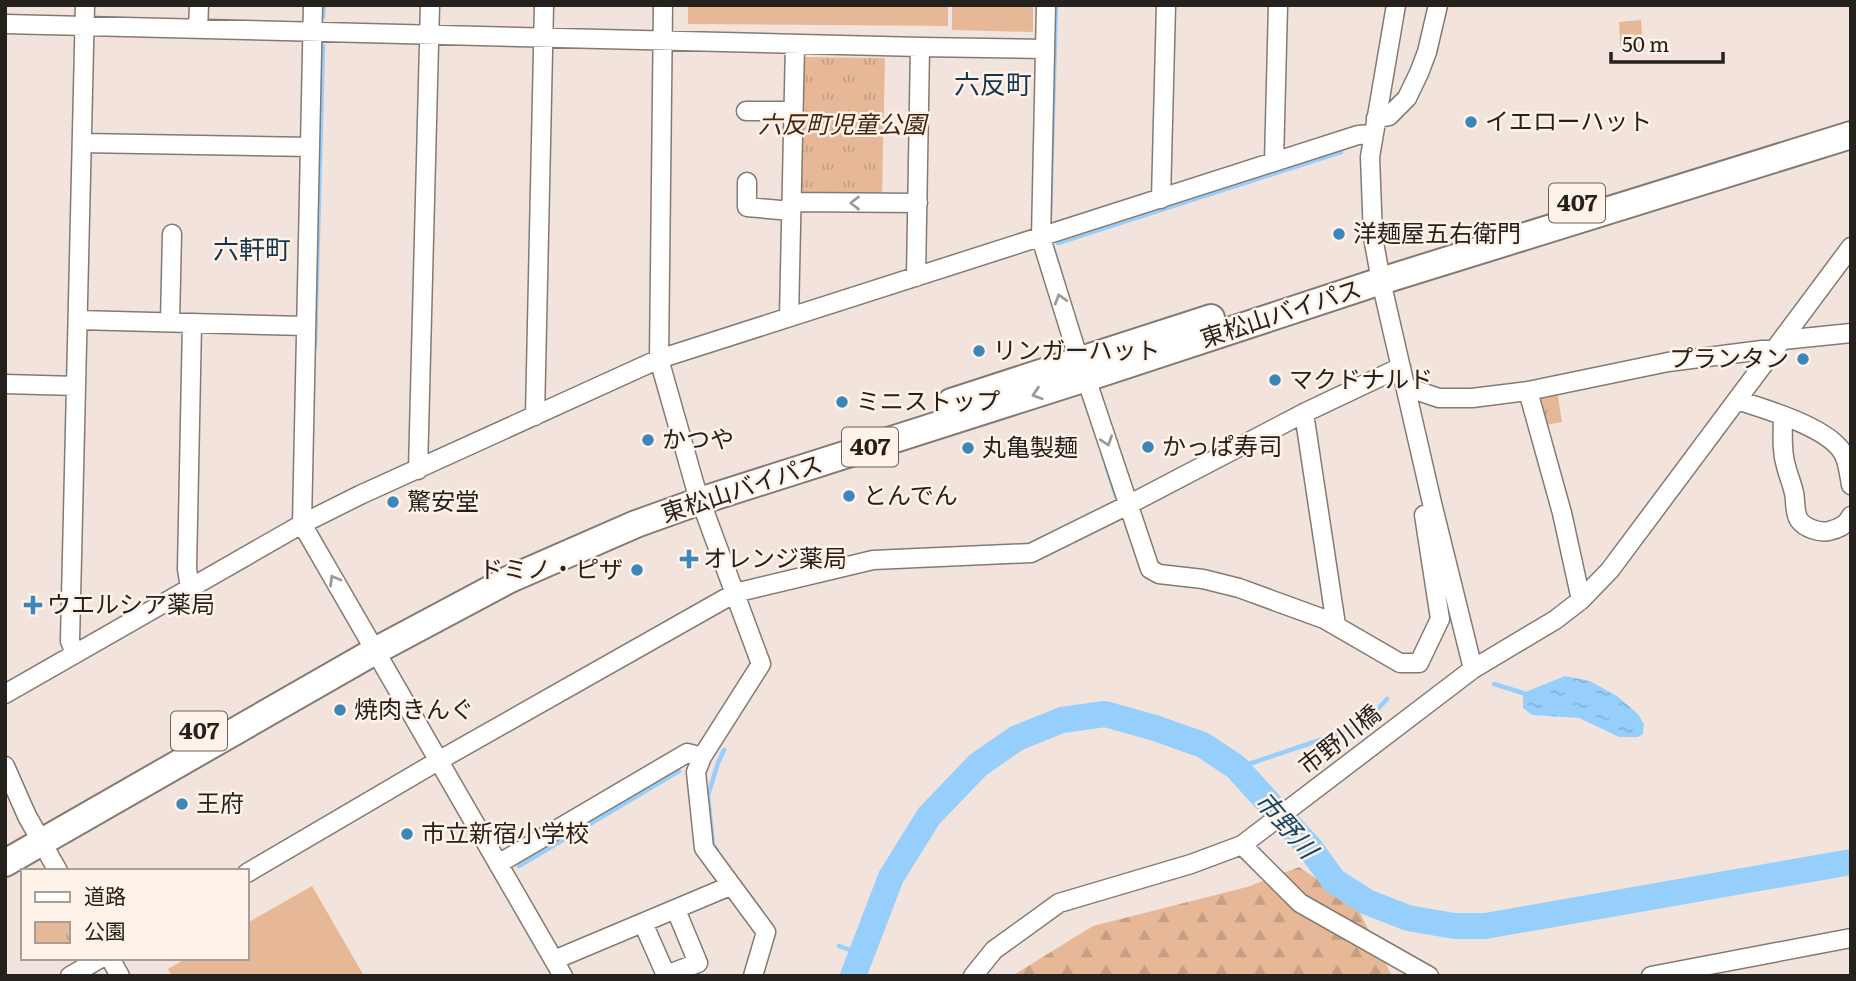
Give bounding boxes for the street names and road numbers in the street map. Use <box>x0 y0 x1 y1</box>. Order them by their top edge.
road number: 407 <box>1549 184 1605 222</box>
street label: 東松山バイパス <box>1195 269 1365 354</box>
road number: 407 <box>842 428 898 466</box>
street label: 東松山バイパス <box>656 444 826 529</box>
street label: 市野川橋 <box>1290 695 1387 781</box>
road number: 407 <box>171 712 227 750</box>

